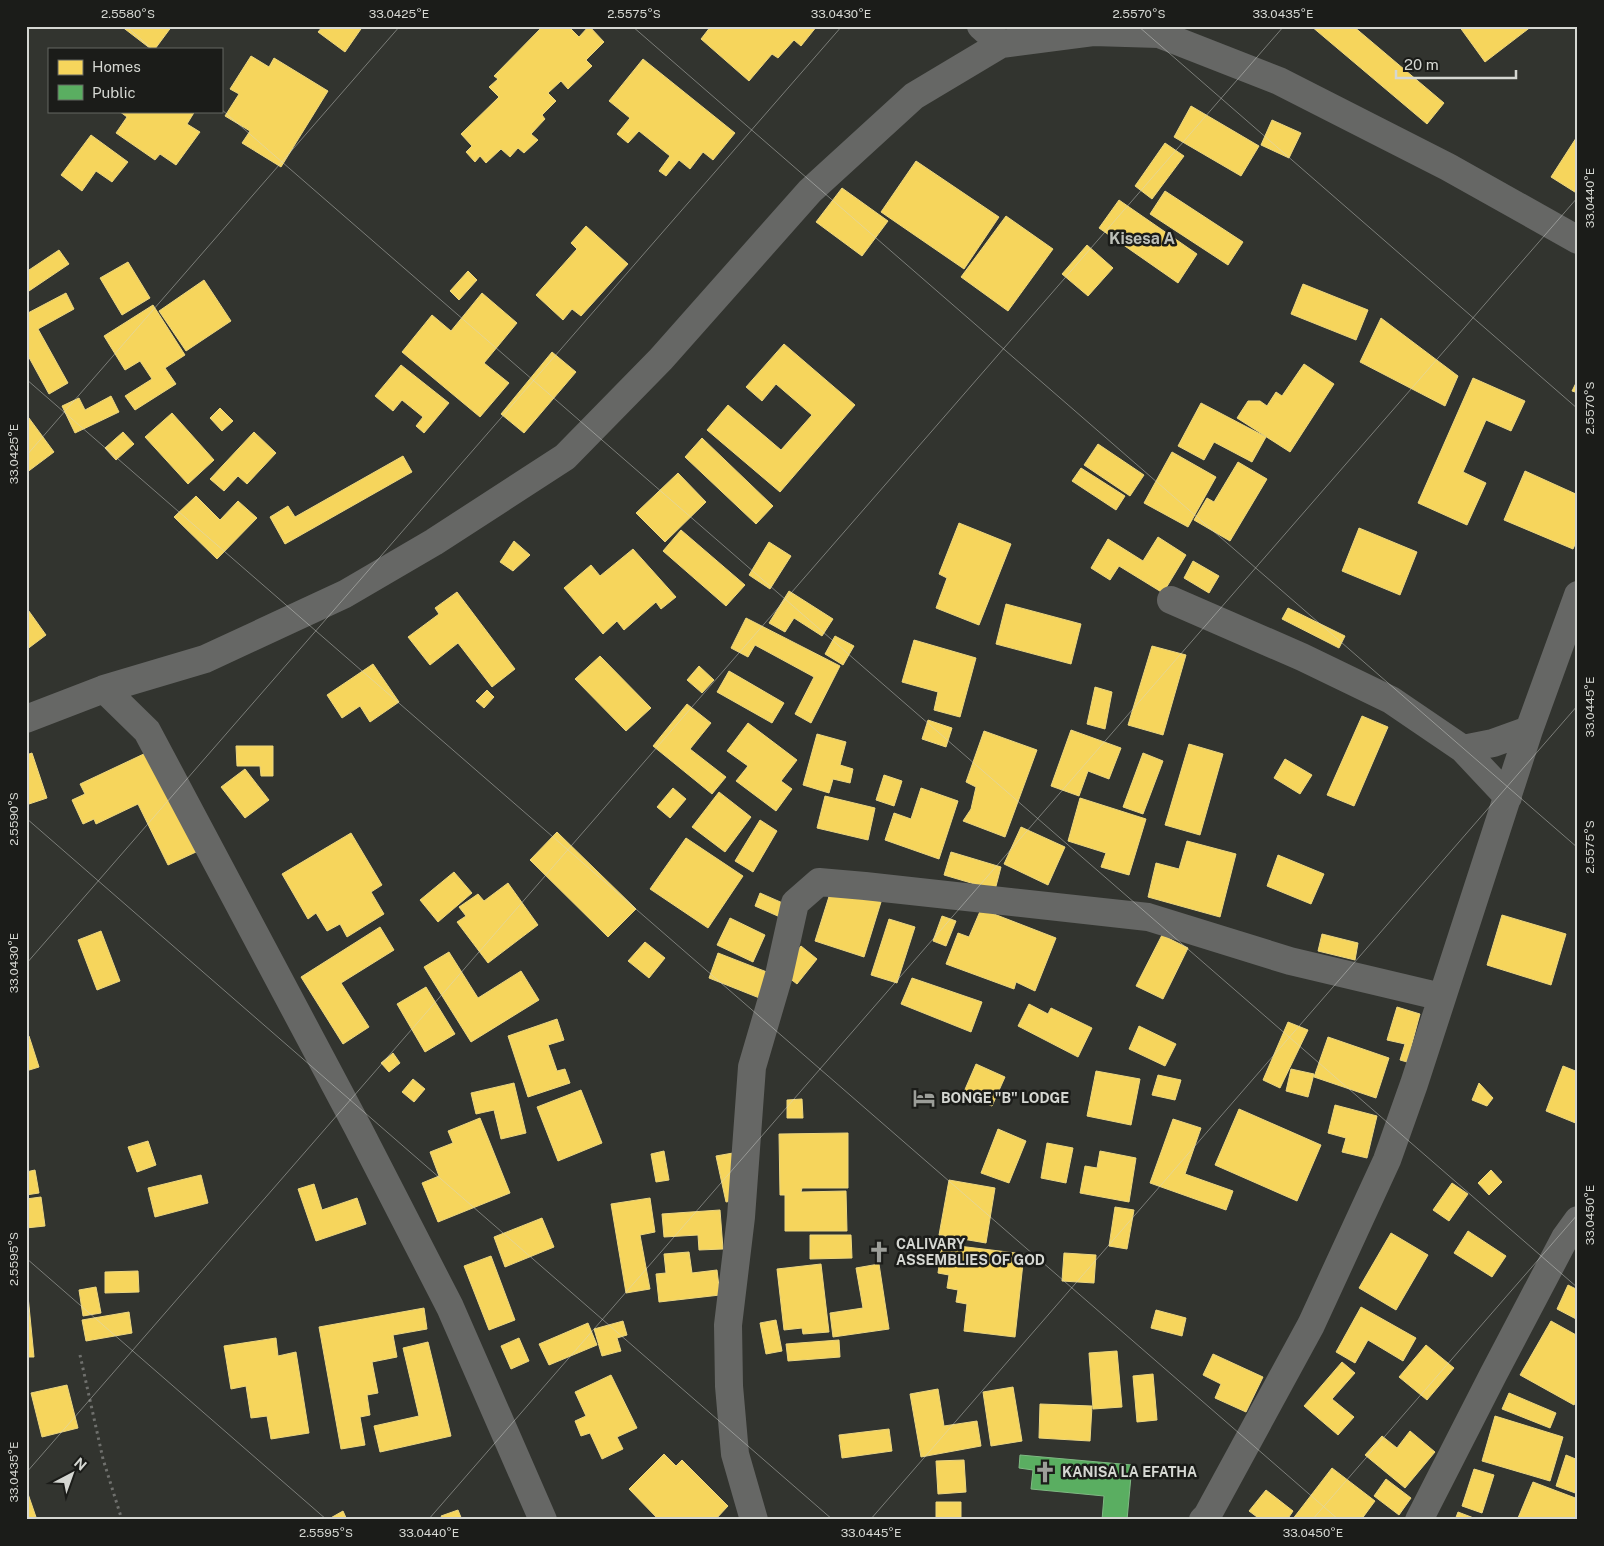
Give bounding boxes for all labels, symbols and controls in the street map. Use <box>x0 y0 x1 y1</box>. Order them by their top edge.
text: 2.5580°S <box>101 7 155 21</box>
text: 33.0425°E <box>369 7 429 21</box>
text: 2.5575°S <box>607 7 661 21</box>
text: 33.0430°E <box>811 7 871 21</box>
text: 2.5570°S <box>1112 7 1166 21</box>
text: 33.0435°E <box>1253 7 1313 21</box>
legend <box>48 48 222 112</box>
scale bar <box>1396 48 1516 80</box>
text: 20 m <box>1404 56 1439 73</box>
text: Homes <box>92 58 141 75</box>
text: Public <box>92 84 136 101</box>
text: 33.0440°E <box>1583 168 1597 228</box>
district label: Kisesa A <box>1109 229 1175 248</box>
text: 2.5570°S <box>1583 381 1597 435</box>
text: 33.0425°E <box>7 424 21 484</box>
text: 33.0445°E <box>1583 677 1597 737</box>
text: 2.5590°S <box>7 792 21 846</box>
text: 2.5575°S <box>1583 820 1597 874</box>
text: 33.0430°E <box>7 933 21 993</box>
hotel icon: BONGE "B" LODGE <box>911 1085 937 1111</box>
place label: BONGE "B" LODGE <box>941 1090 1069 1106</box>
text: 33.0450°E <box>1583 1185 1597 1245</box>
text: 2.5595°S <box>7 1232 21 1286</box>
place label: CALIVARY ASSEMBLIES OF GOD <box>896 1236 1045 1268</box>
church icon: CALIVARY ASSEMBLIES OF GOD <box>866 1239 892 1265</box>
text: 33.0435°E <box>7 1442 21 1502</box>
north arrow <box>48 1448 98 1498</box>
text: N <box>71 1455 90 1474</box>
church icon: KANISA LA EFATHA <box>1032 1459 1058 1485</box>
place label: KANISA LA EFATHA <box>1062 1464 1197 1480</box>
text: 2.5595°S <box>299 1526 353 1540</box>
text: 33.0440°E <box>399 1526 459 1540</box>
text: 33.0445°E <box>841 1526 901 1540</box>
text: 33.0450°E <box>1283 1526 1343 1540</box>

